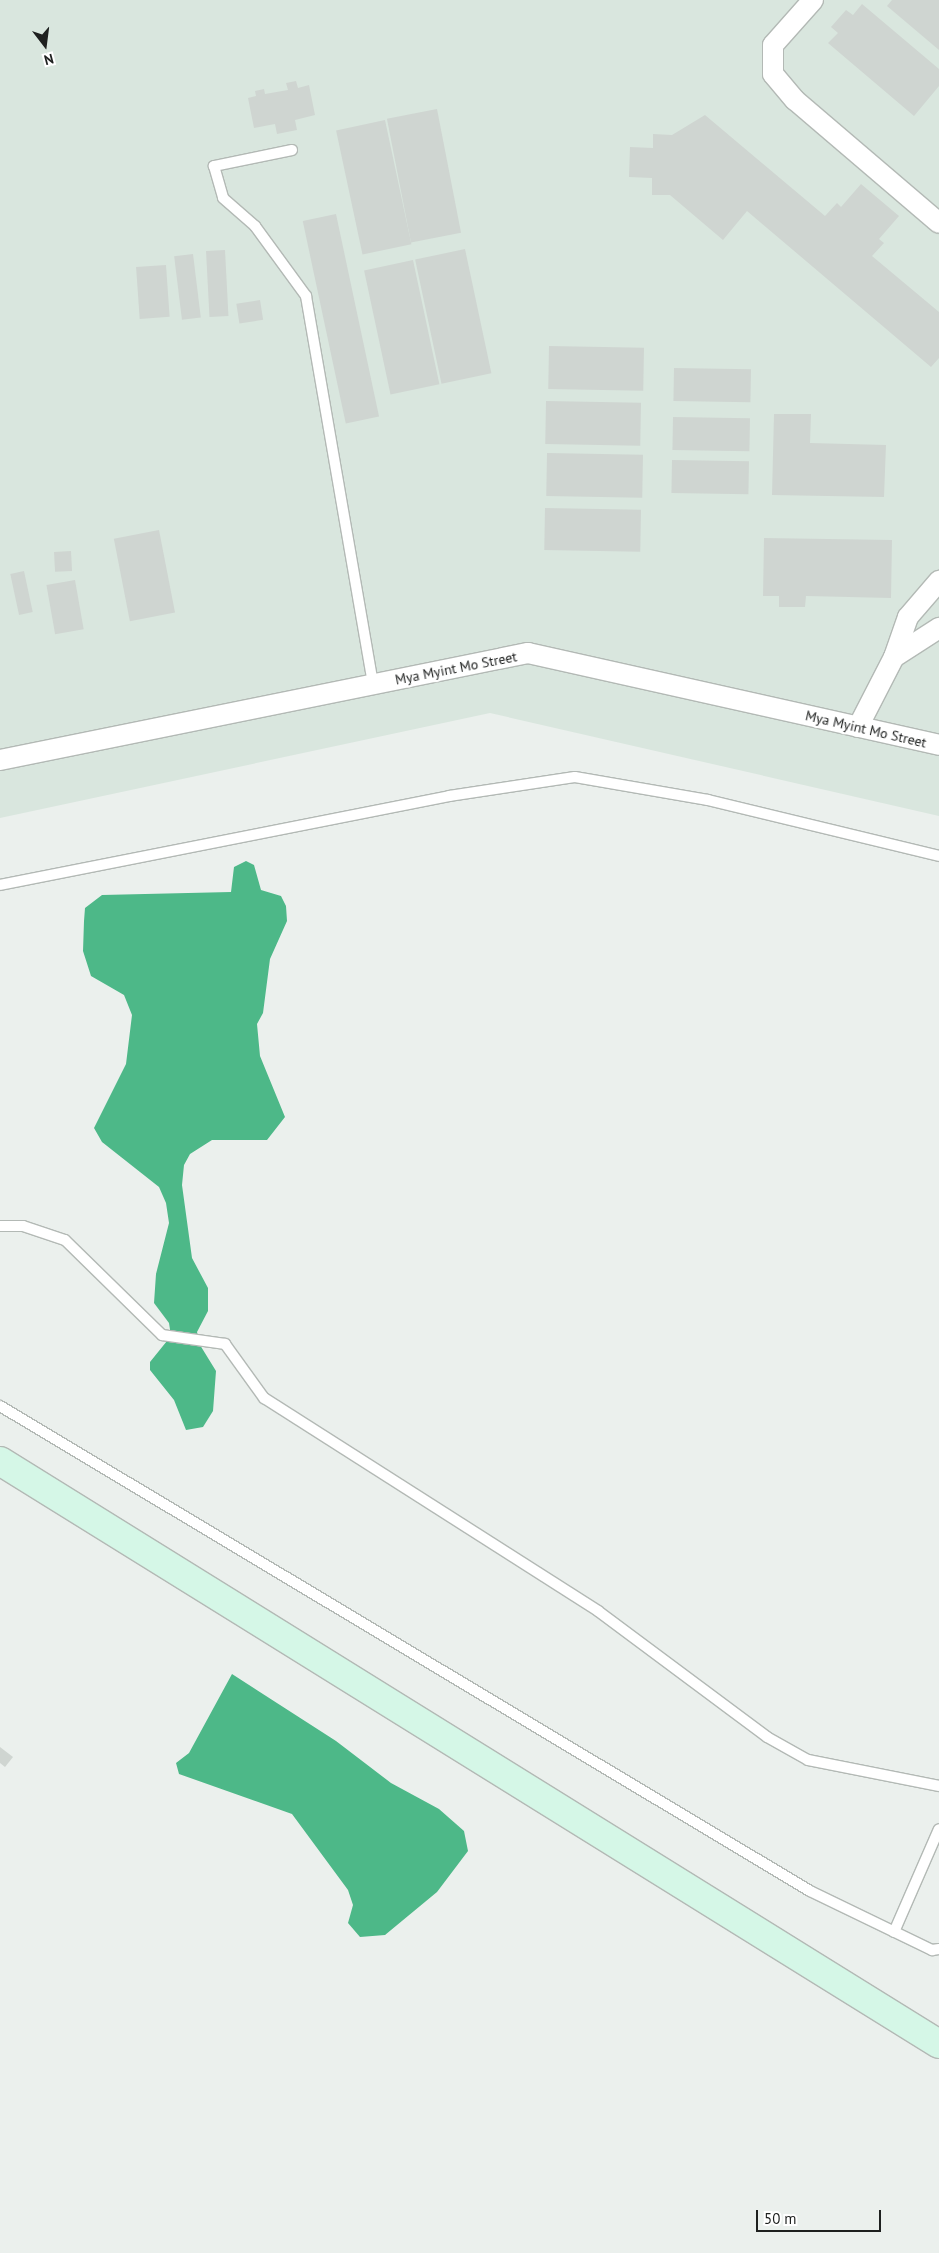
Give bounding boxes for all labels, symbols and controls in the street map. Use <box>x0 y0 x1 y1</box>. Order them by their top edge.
north arrow <box>20 20 70 70</box>
text: N <box>42 50 56 69</box>
street label: Mya Myint Mo Street <box>394 648 518 688</box>
street label: Mya Myint Mo Street <box>804 707 928 751</box>
scale bar <box>759 2200 884 2232</box>
text: 50 m <box>764 2209 797 2228</box>

